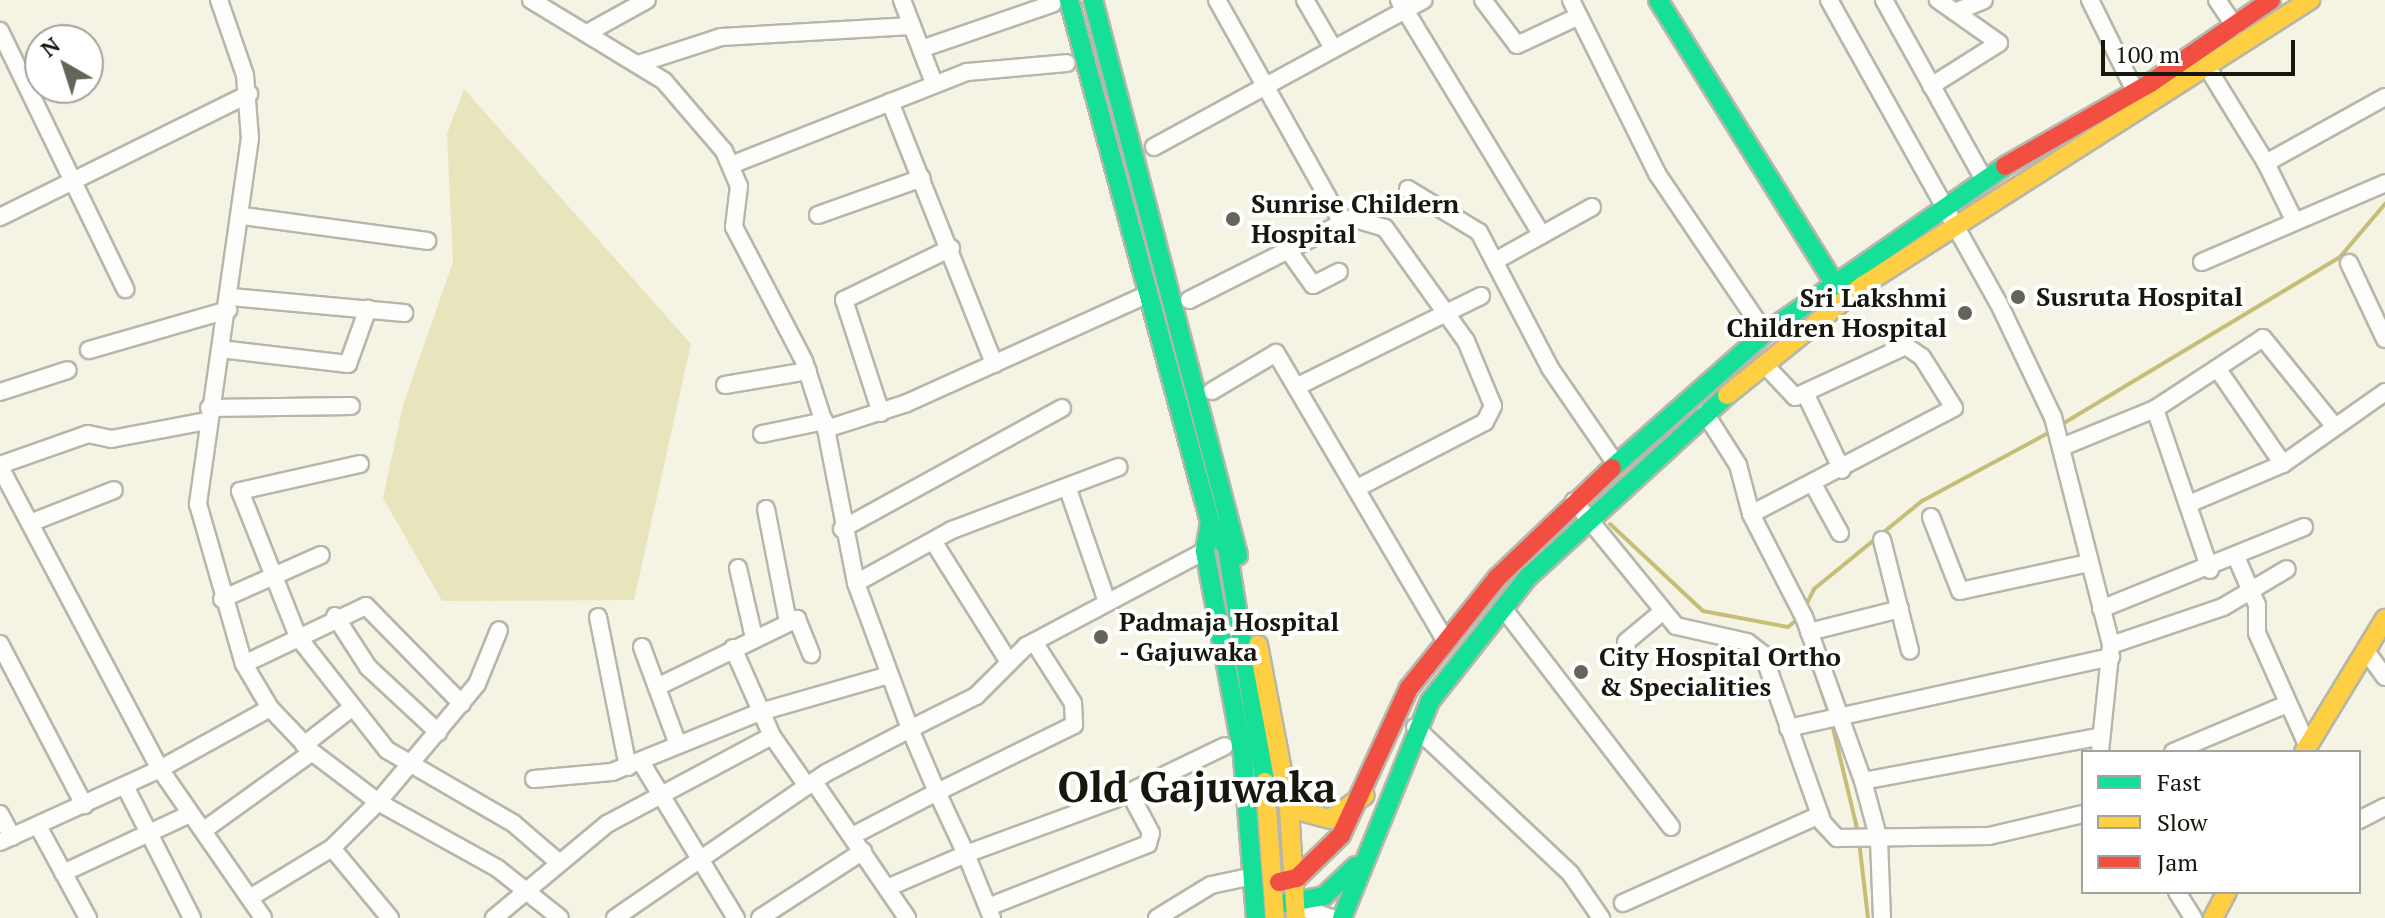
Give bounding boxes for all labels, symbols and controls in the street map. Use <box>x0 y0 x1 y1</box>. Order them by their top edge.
north arrow <box>24 24 104 104</box>
scale bar <box>2105 24 2299 74</box>
text: N <box>34 30 65 63</box>
text: 100 m <box>2115 38 2180 70</box>
place label: Sunrise Childern Hospital <box>1251 188 1459 250</box>
marker: Sunrise Childern Hospital <box>1222 208 1244 230</box>
place label: Susruta Hospital <box>2036 281 2243 313</box>
place label: Sri Lakshmi Children Hospital <box>1726 282 1947 344</box>
marker: Susruta Hospital <box>2007 286 2029 308</box>
marker: Sri Lakshmi Children Hospital <box>1954 302 1976 324</box>
place label: Padmaja Hospital - Gajuwaka <box>1119 606 1339 668</box>
marker: Padmaja Hospital - Gajuwaka <box>1090 626 1112 648</box>
place label: City Hospital Ortho & Specialities <box>1599 641 1841 702</box>
marker: City Hospital Ortho & Specialities <box>1570 661 1592 683</box>
legend <box>2081 750 2361 894</box>
district label: Old Gajuwaka <box>1057 761 1337 811</box>
text: Fast <box>2157 766 2201 798</box>
text: Slow <box>2157 806 2208 838</box>
text: Jam <box>2157 846 2198 878</box>

